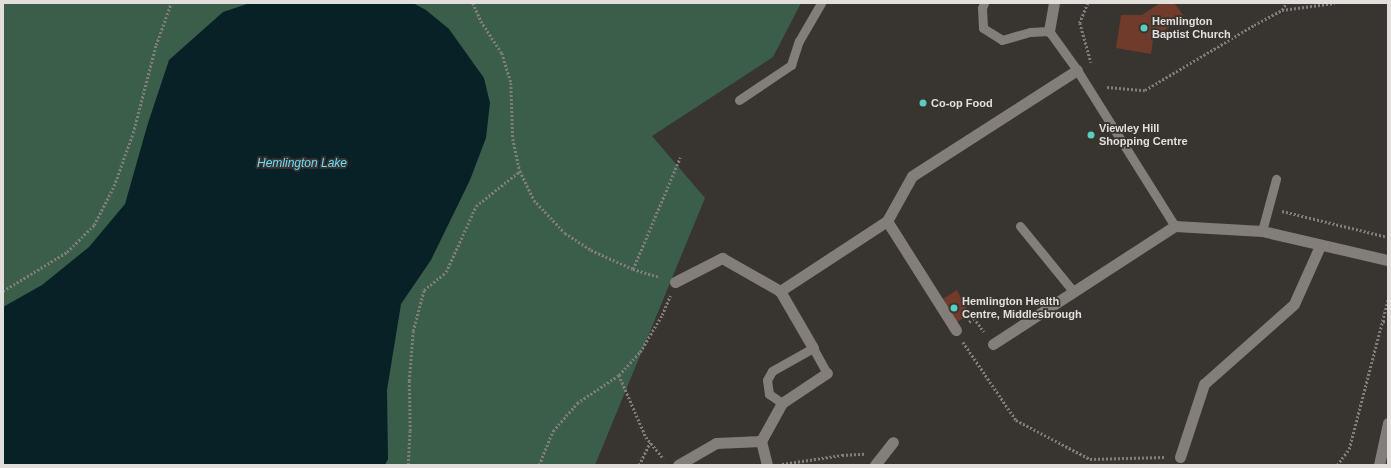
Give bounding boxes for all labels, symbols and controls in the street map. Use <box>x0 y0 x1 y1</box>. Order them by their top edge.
place label: Hemlington Baptist Church <box>1152 15 1231 41</box>
marker: Hemlington Baptist Church <box>1139 23 1149 33</box>
place label: Co-op Food <box>931 96 993 110</box>
marker: Co-op Food <box>918 98 928 108</box>
place label: Viewley Hill Shopping Centre <box>1099 122 1188 148</box>
marker: Viewley Hill Shopping Centre <box>1086 130 1096 140</box>
water label: Hemlington Lake <box>257 157 347 171</box>
place label: Hemlington Health Centre, Middlesbrough <box>962 295 1082 321</box>
marker: Hemlington Health Centre, Middlesbrough <box>949 303 959 313</box>

